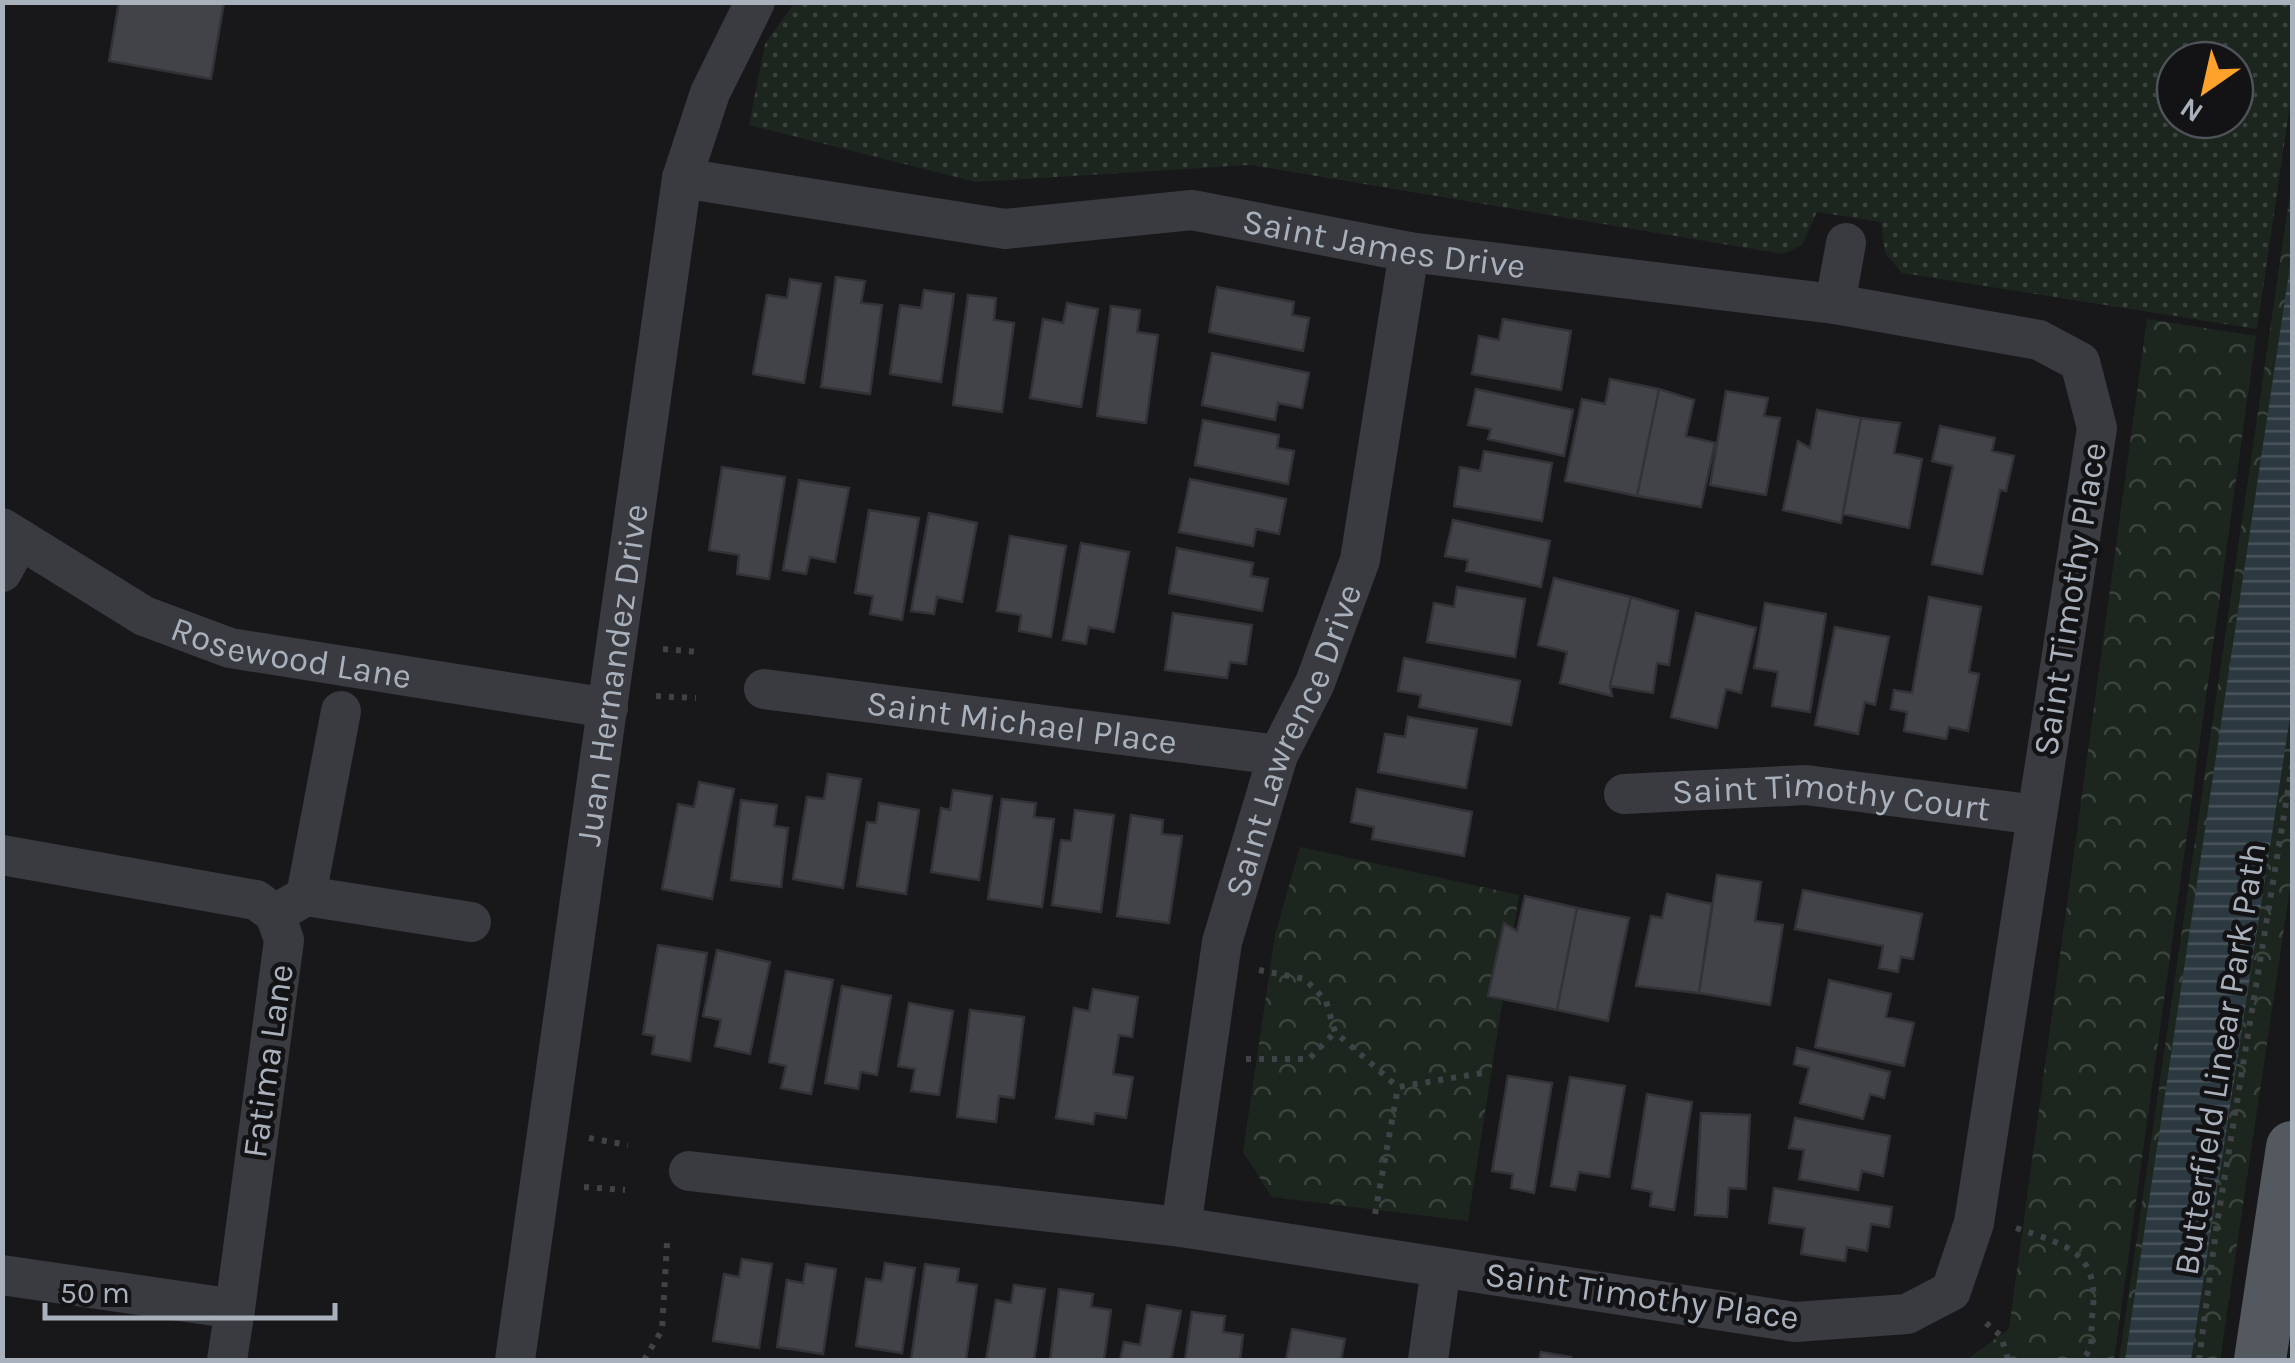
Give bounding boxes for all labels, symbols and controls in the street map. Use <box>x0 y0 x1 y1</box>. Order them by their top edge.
north arrow <box>2155 40 2255 140</box>
text: N <box>2174 91 2209 130</box>
street label: Saint James Drive <box>1239 200 1528 287</box>
street label: Saint Timothy Place <box>2025 439 2115 759</box>
street label: Juan Hernandez Drive <box>567 501 656 849</box>
street label: Saint Lawrence Drive <box>1216 578 1370 902</box>
street label: Rosewood Lane <box>166 608 414 697</box>
street label: Saint Michael Place <box>864 682 1180 762</box>
street label: Saint Timothy Court <box>1671 763 1993 829</box>
street label: Butterfield Linear Park Path <box>2166 840 2274 1278</box>
street label: Fatima Lane <box>234 961 302 1161</box>
street label: Saint Timothy Place <box>1482 1254 1802 1338</box>
scale bar <box>45 1258 335 1320</box>
text: 50 m <box>60 1275 130 1311</box>

